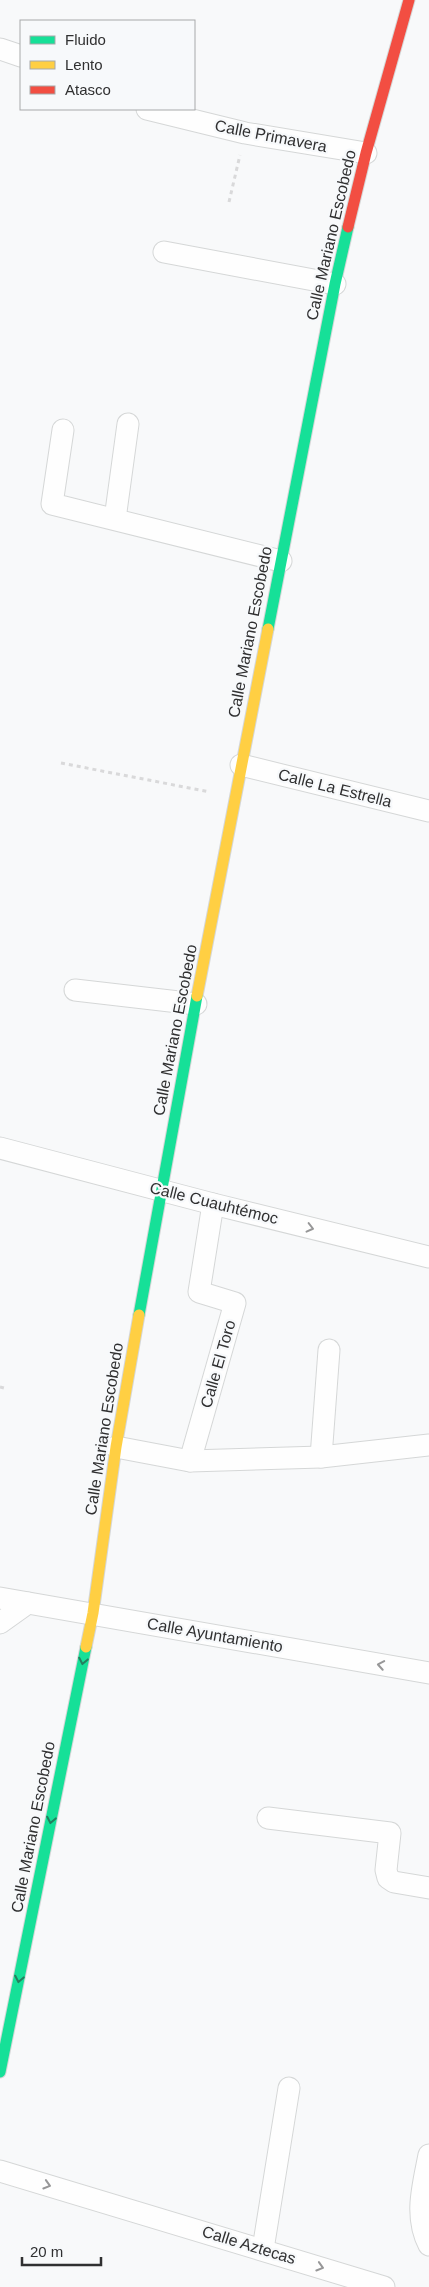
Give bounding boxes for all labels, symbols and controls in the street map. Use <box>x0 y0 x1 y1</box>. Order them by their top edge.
legend <box>20 20 195 110</box>
text: Fluido <box>65 31 106 48</box>
text: Lento <box>65 56 103 73</box>
text: Atasco <box>65 81 111 98</box>
street label: Calle Primavera <box>214 117 329 155</box>
street label: Calle Mariano Escobedo <box>303 148 359 322</box>
street label: Calle Mariano Escobedo <box>225 545 275 719</box>
street label: Calle La Estrella <box>276 766 394 810</box>
street label: Calle Mariano Escobedo <box>150 943 200 1117</box>
street label: Calle Cuauhtémoc <box>148 1179 280 1227</box>
one-way arrow <box>306 1222 315 1233</box>
street label: Calle El Toro <box>197 1318 239 1410</box>
street label: Calle Mariano Escobedo <box>82 1341 126 1516</box>
street label: Calle Ayuntamiento <box>146 1615 284 1655</box>
one-way arrow <box>78 1656 89 1665</box>
one-way arrow <box>377 1660 385 1670</box>
street label: Calle Mariano Escobedo <box>8 1740 58 1914</box>
one-way arrow <box>46 1816 57 1825</box>
one-way arrow <box>14 1975 24 1984</box>
one-way arrow <box>42 2179 50 2189</box>
street label: Calle Aztecas <box>200 2223 298 2267</box>
scale bar <box>22 2234 101 2266</box>
text: 20 m <box>30 2243 63 2260</box>
one-way arrow <box>315 2261 323 2271</box>

